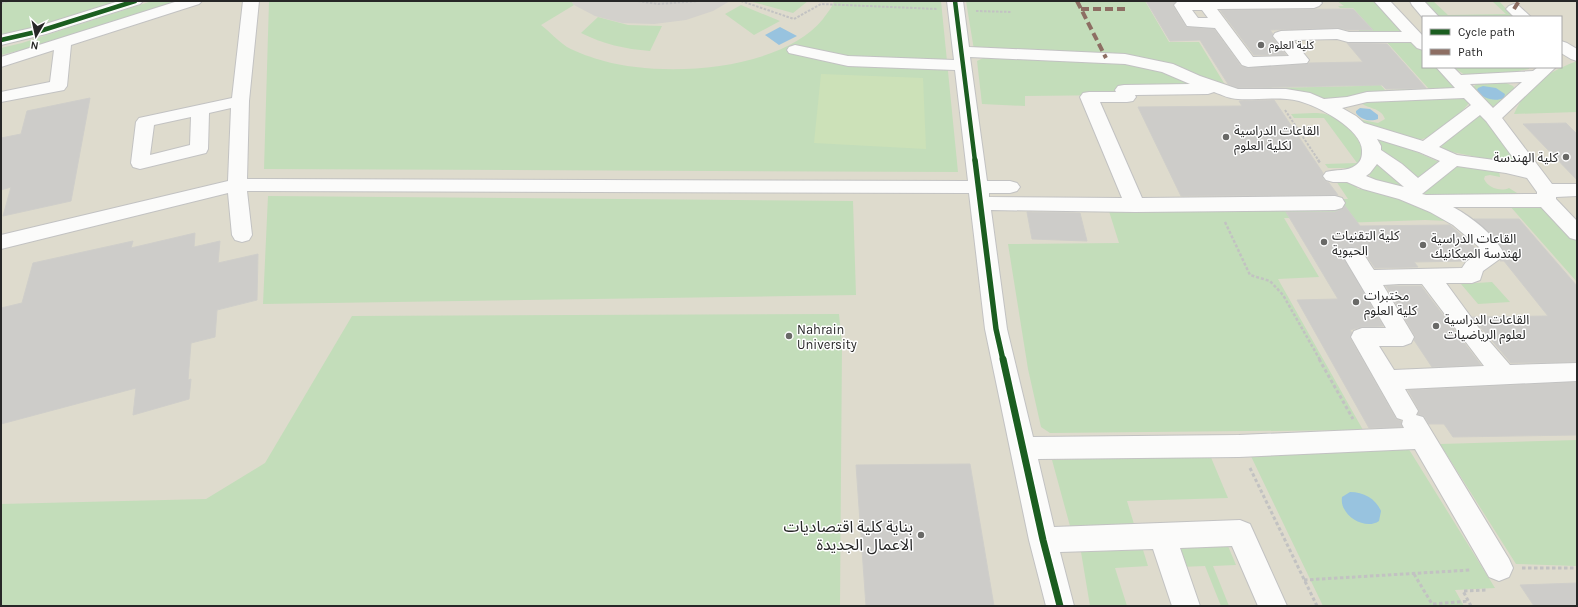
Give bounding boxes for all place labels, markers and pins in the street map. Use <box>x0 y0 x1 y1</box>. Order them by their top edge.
place label: كلية العلوم <box>1269 39 1314 53</box>
marker: كلية العلوم <box>1256 40 1266 50</box>
place label: القاعات الدراسية لكلية العلوم <box>1234 123 1319 155</box>
marker: القاعات الدراسية لكلية العلوم <box>1221 132 1231 142</box>
place label: كلية الهندسة <box>1494 150 1559 166</box>
marker: كلية الهندسة <box>1561 152 1571 162</box>
place label: كلية التقنيات الحيوية <box>1332 228 1400 258</box>
place label: القاعات الدراسية لهندسة الميكانيك <box>1431 231 1522 262</box>
marker: كلية التقنيات الحيوية <box>1319 237 1329 247</box>
marker: القاعات الدراسية لهندسة الميكانيك <box>1418 240 1428 250</box>
place label: مختبرات كلية العلوم <box>1364 288 1418 320</box>
marker: مختبرات كلية العلوم <box>1351 297 1361 307</box>
place label: القاعات الدراسية لعلوم الرياضيات <box>1444 312 1529 344</box>
marker: القاعات الدراسية لعلوم الرياضيات <box>1431 321 1441 331</box>
place label: Nahrain University <box>797 322 857 352</box>
marker: Nahrain University <box>784 331 794 341</box>
place label: بناية كلية اقتصاديات الاعمال الجديدة <box>784 517 913 555</box>
marker: بناية كلية اقتصاديات الاعمال الجديدة <box>916 530 926 540</box>

